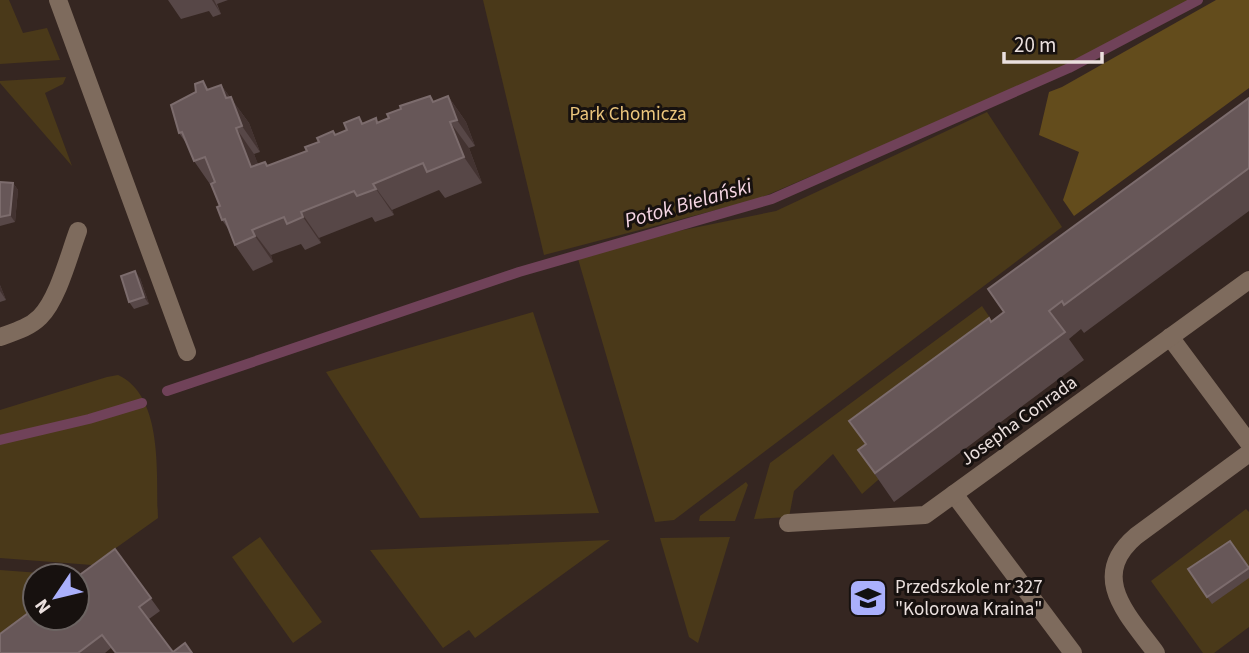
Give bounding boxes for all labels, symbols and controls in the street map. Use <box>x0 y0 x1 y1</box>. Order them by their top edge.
scale bar <box>1004 21 1102 65</box>
text: 20 m <box>1014 30 1056 60</box>
park label: Park Chomicza <box>569 101 687 128</box>
water label: Potok Bielański <box>621 170 756 236</box>
street label: Josepha Conrada <box>955 369 1083 473</box>
north arrow <box>21 562 91 632</box>
place label: Przedszkole nr 327 "Kolorowa Kraina" <box>895 574 1043 623</box>
school or university icon: Przedszkole nr 327 "Kolorowa Kraina" <box>847 577 889 619</box>
text: N <box>29 593 58 619</box>

